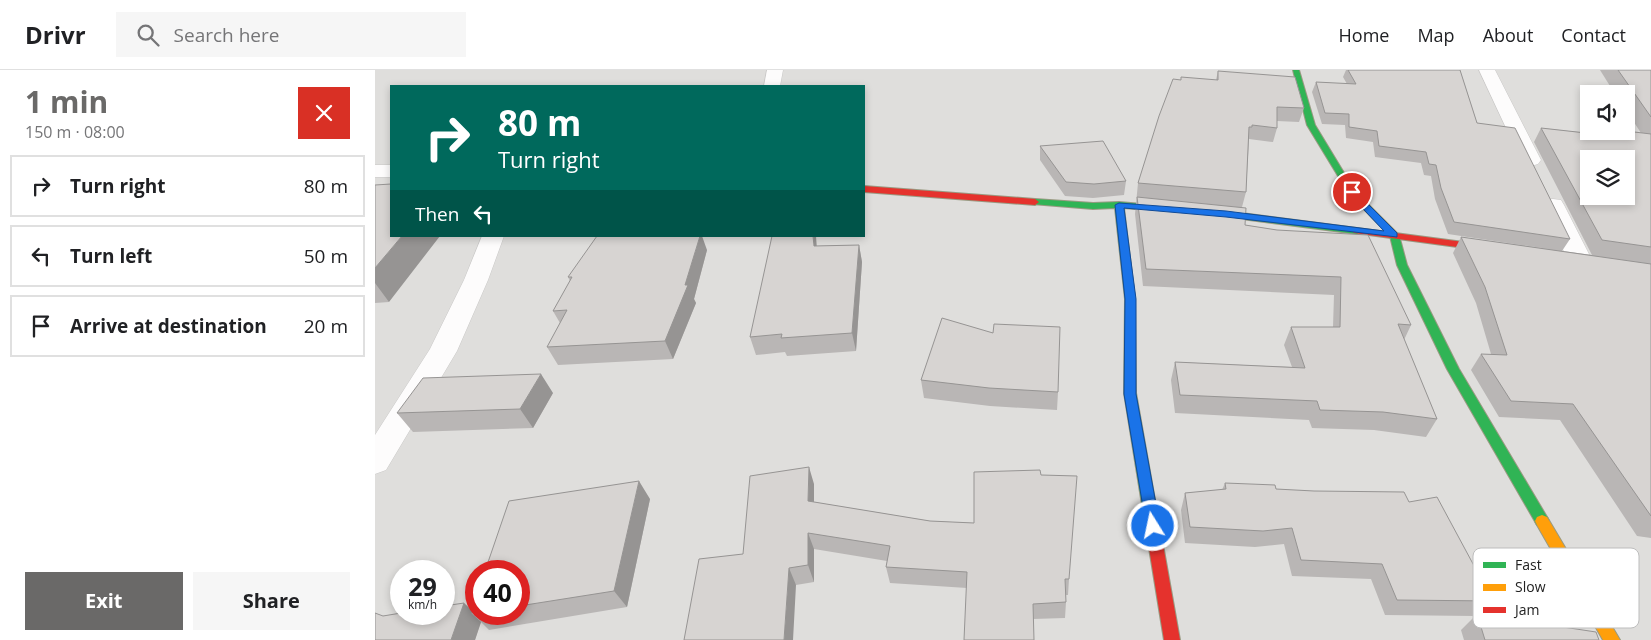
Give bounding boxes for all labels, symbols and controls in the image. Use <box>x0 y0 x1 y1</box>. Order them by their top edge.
search box <box>116 12 466 57</box>
text: Drivr <box>25 18 86 51</box>
icon: search <box>134 21 162 49</box>
text: Search here <box>174 22 279 48</box>
text: Home <box>1339 23 1389 47</box>
text: Map <box>1417 23 1455 47</box>
text: About <box>1483 23 1533 47</box>
text: Contact <box>1561 23 1626 47</box>
text: 1 min <box>25 81 108 122</box>
map controls <box>1580 85 1635 205</box>
button: sound <box>1580 85 1635 140</box>
button: close <box>298 87 350 139</box>
text: 80 m <box>498 99 581 146</box>
icon: right <box>415 105 480 170</box>
text: 150 m · 08:00 <box>25 121 125 143</box>
text: Turn right <box>498 144 600 174</box>
button: layers <box>1580 150 1635 205</box>
pin <box>1331 171 1373 213</box>
icon: right <box>27 172 55 200</box>
text: Turn right <box>70 173 165 199</box>
text: 80 m <box>304 173 348 199</box>
icon: arrive <box>1338 178 1366 206</box>
icon: left <box>469 200 497 228</box>
text: Then <box>415 201 459 227</box>
icon: left <box>27 242 55 270</box>
text: Turn left <box>70 243 152 269</box>
text: 50 m <box>304 243 348 269</box>
icon: arrive <box>27 312 55 340</box>
text: Arrive at destination <box>70 313 267 339</box>
text: 20 m <box>304 313 348 339</box>
position arrow <box>1126 499 1178 551</box>
legend <box>1473 548 1639 628</box>
text: Fast <box>1515 555 1542 574</box>
speed limit sign: 40 <box>465 560 530 625</box>
text: 29 <box>408 569 437 603</box>
button: Exit <box>25 572 183 630</box>
button: Share <box>193 572 350 630</box>
text: Slow <box>1515 577 1546 596</box>
text: km/h <box>408 596 437 613</box>
text: Jam <box>1513 600 1540 619</box>

